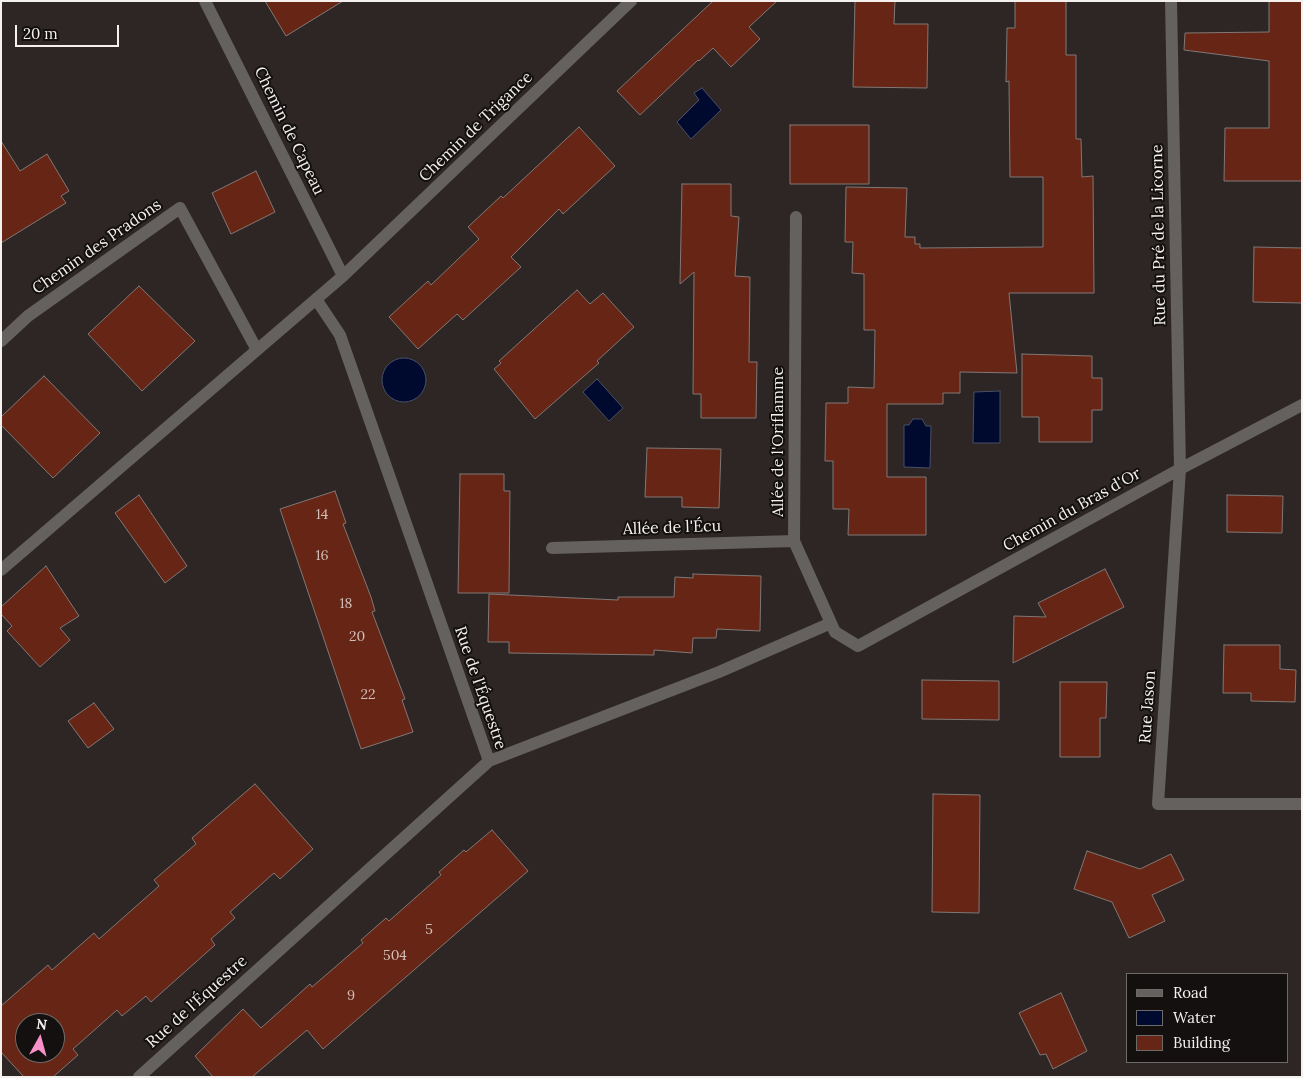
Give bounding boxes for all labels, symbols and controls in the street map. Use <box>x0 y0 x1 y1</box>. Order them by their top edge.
scale bar <box>18 15 121 47</box>
text: 20 m <box>23 24 58 43</box>
street label: Chemin de Capeau <box>250 64 328 198</box>
street label: Chemin de Trigance <box>415 68 537 186</box>
street label: Rue du Pré de la Licorne <box>1148 144 1170 326</box>
street label: Chemin des Pradons <box>29 195 165 299</box>
street label: Allée de l'Oriflamme <box>768 367 788 517</box>
street label: Chemin du Bras d'Or <box>1000 464 1144 556</box>
house number: 14 <box>316 507 328 523</box>
street label: Allée de l'Écu <box>623 517 721 539</box>
house number: 16 <box>315 548 329 564</box>
house number: 18 <box>340 596 352 612</box>
street label: Rue de l'Équestre <box>450 624 510 752</box>
house number: 20 <box>349 629 365 645</box>
street label: Rue Jason <box>1136 670 1160 744</box>
house number: 22 <box>360 687 376 703</box>
house number: 5 <box>425 922 433 938</box>
house number: 504 <box>383 948 407 964</box>
street label: Rue de l'Équestre <box>143 952 251 1052</box>
legend <box>1126 973 1288 1063</box>
text: Road <box>1173 983 1208 1002</box>
house number: 9 <box>347 988 355 1004</box>
text: Water <box>1173 1008 1215 1027</box>
north arrow <box>15 1013 65 1063</box>
text: N <box>35 1015 48 1034</box>
text: Building <box>1173 1033 1230 1052</box>

